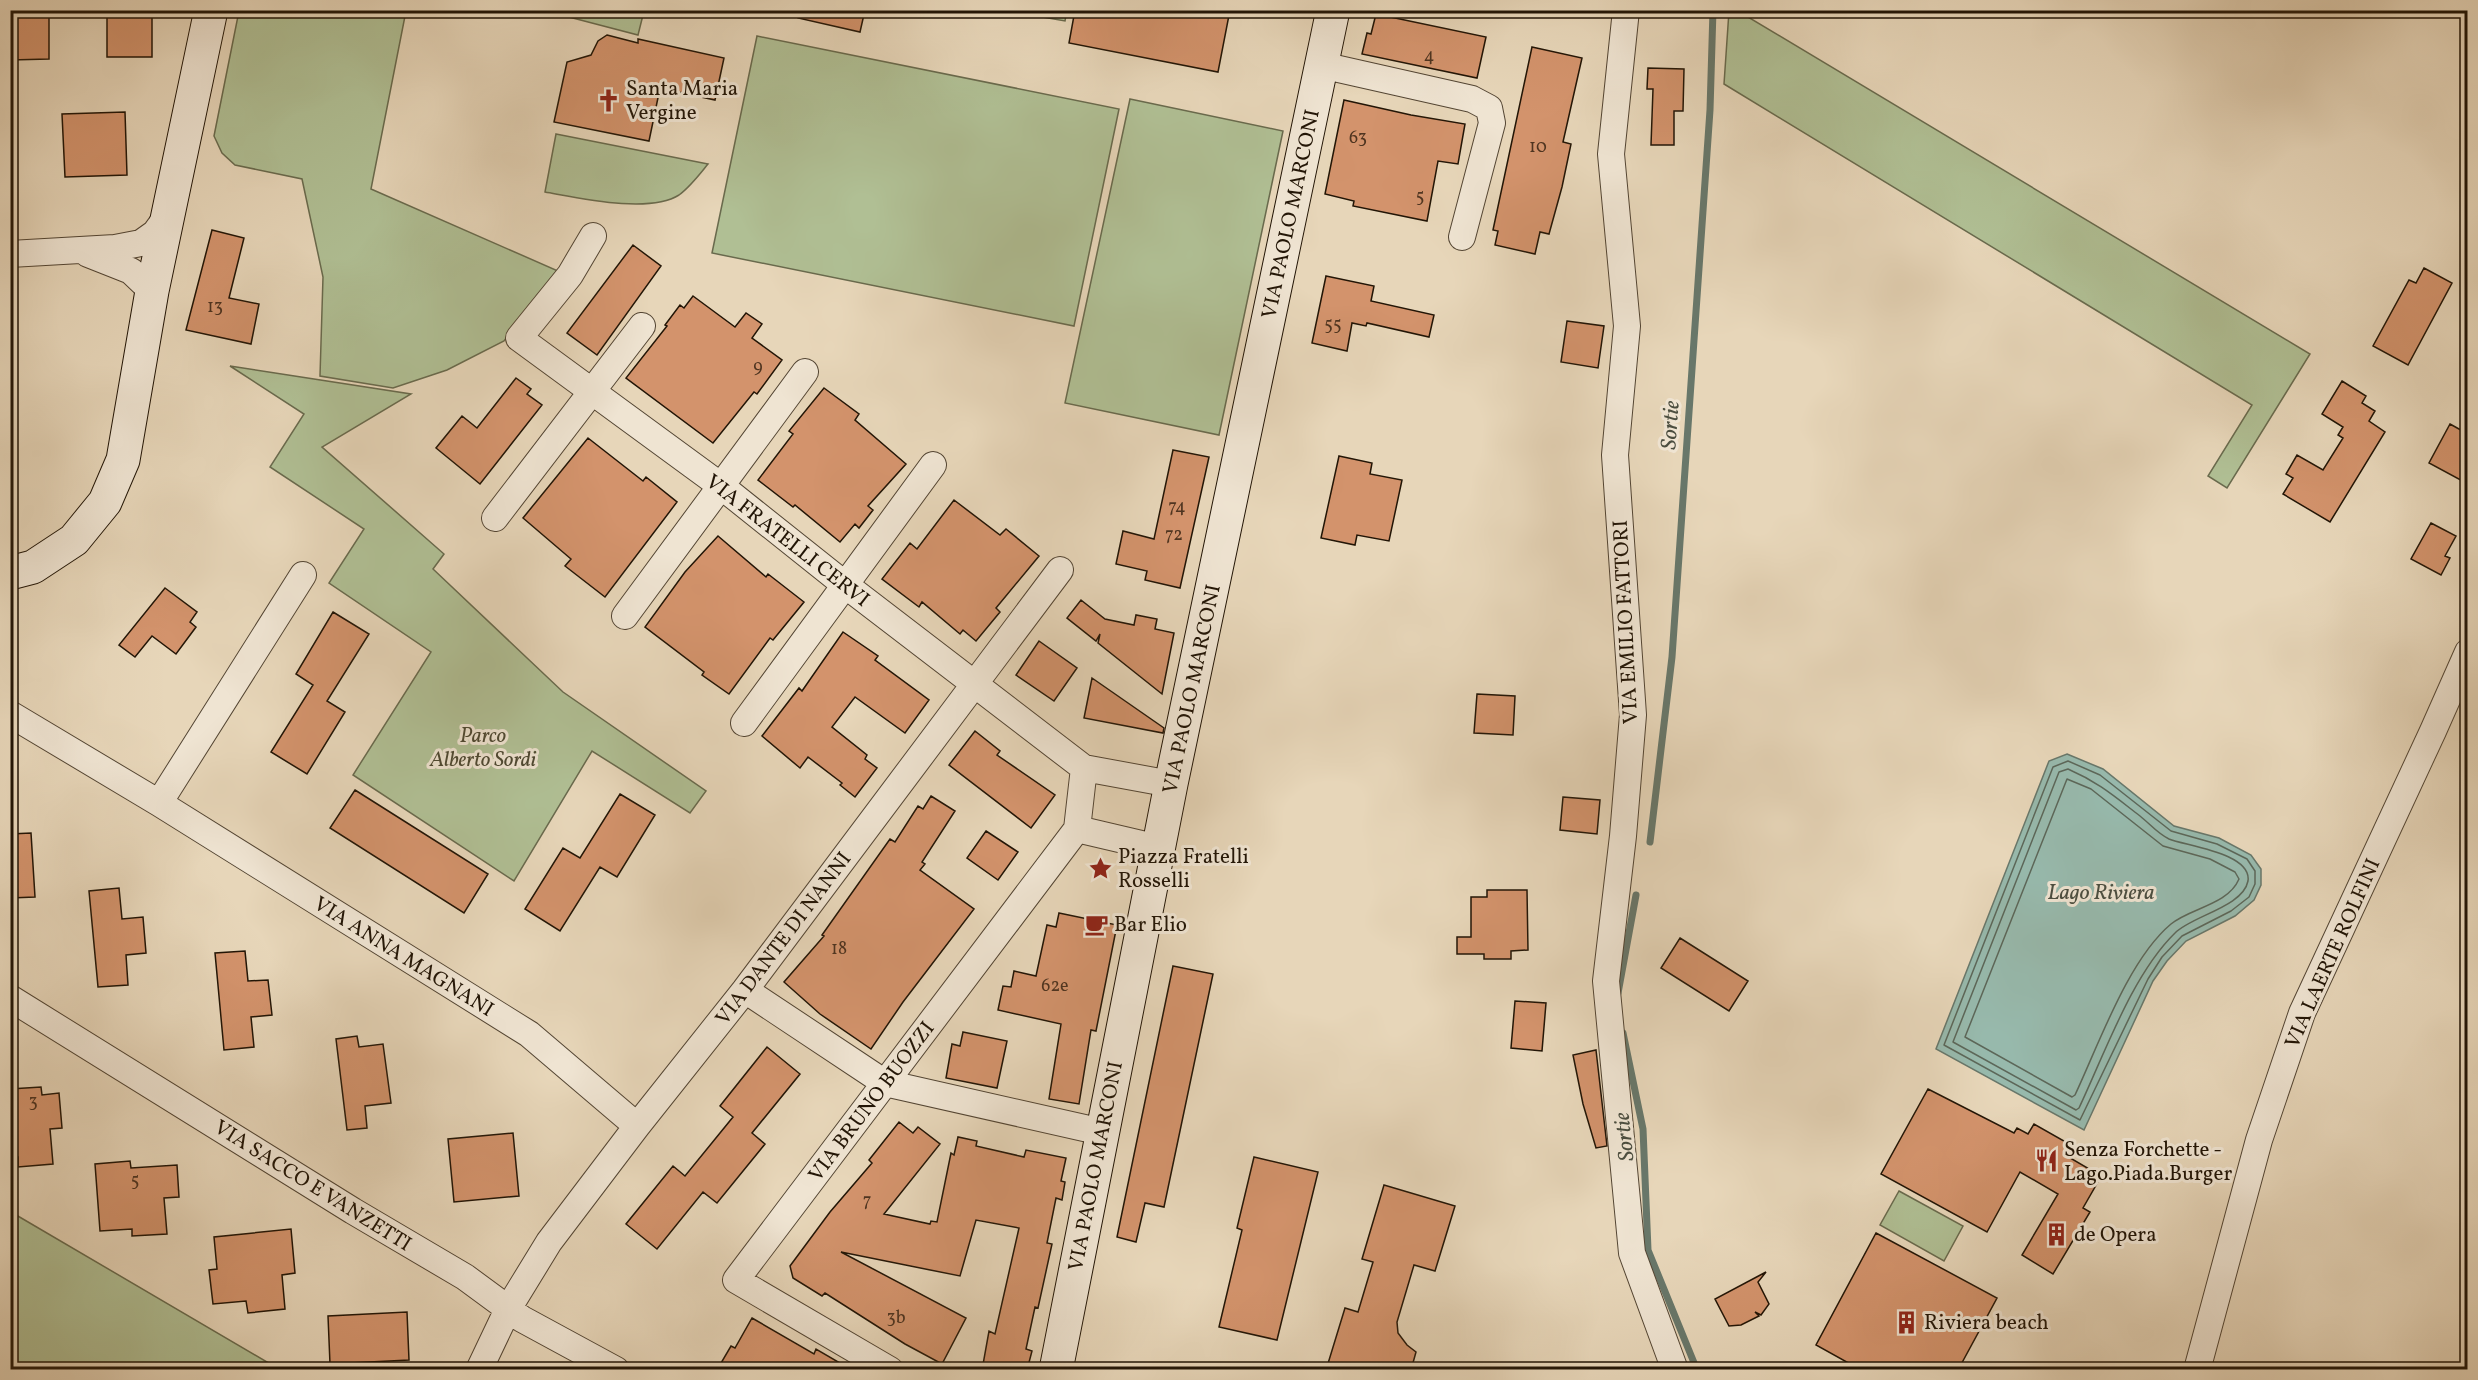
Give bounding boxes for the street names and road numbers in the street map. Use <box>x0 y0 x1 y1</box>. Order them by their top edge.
street label: VIA PAOLO MARCONI <box>1255 107 1328 322</box>
street label: VIA FRATELLI CERVI <box>699 468 875 614</box>
street label: VIA EMILIO FATTORI <box>1607 519 1646 725</box>
street label: VIA PAOLO MARCONI <box>1156 582 1229 797</box>
street label: VIA DANTE DI NANNI <box>709 846 859 1032</box>
street label: VIA LAERTE ROLFINI <box>2278 854 2388 1053</box>
street label: VIA ANNA MAGNANI <box>308 890 499 1025</box>
street label: VIA BRUNO BUOZZI <box>802 1016 942 1188</box>
street label: VIA PAOLO MARCONI <box>1062 1059 1131 1274</box>
street label: VIA SACCO E VANZETTI <box>208 1114 417 1259</box>

